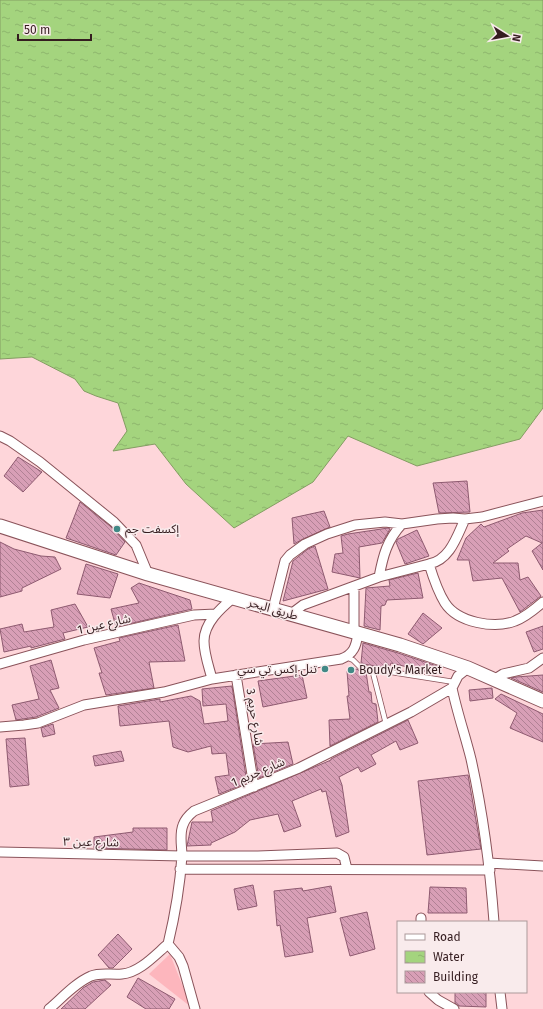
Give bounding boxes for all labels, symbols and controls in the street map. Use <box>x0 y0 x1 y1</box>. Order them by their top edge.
scale bar <box>18 16 91 42</box>
north arrow <box>487 16 527 56</box>
text: 50 m <box>24 23 50 37</box>
text: N <box>509 33 523 43</box>
place label: إكسفت جم <box>125 522 179 538</box>
marker: إكسفت جم <box>112 524 122 534</box>
street label: طريق البحر <box>245 595 300 624</box>
street label: شارع عين 1 <box>76 611 132 639</box>
place label: تنل إكس تي سي <box>237 662 317 679</box>
place label: Boudy's Market <box>359 663 443 677</box>
marker: تنل إكس تي سي <box>320 664 330 674</box>
marker: Boudy's Market <box>346 665 356 675</box>
street label: شارع حريم 3 <box>242 687 266 747</box>
street label: شارع حريم 1 <box>229 754 288 791</box>
street label: شارع عين ٣ <box>63 835 119 851</box>
legend <box>397 921 527 993</box>
text: Road <box>433 930 461 944</box>
text: Water <box>433 950 465 964</box>
text: Building <box>433 970 479 984</box>

